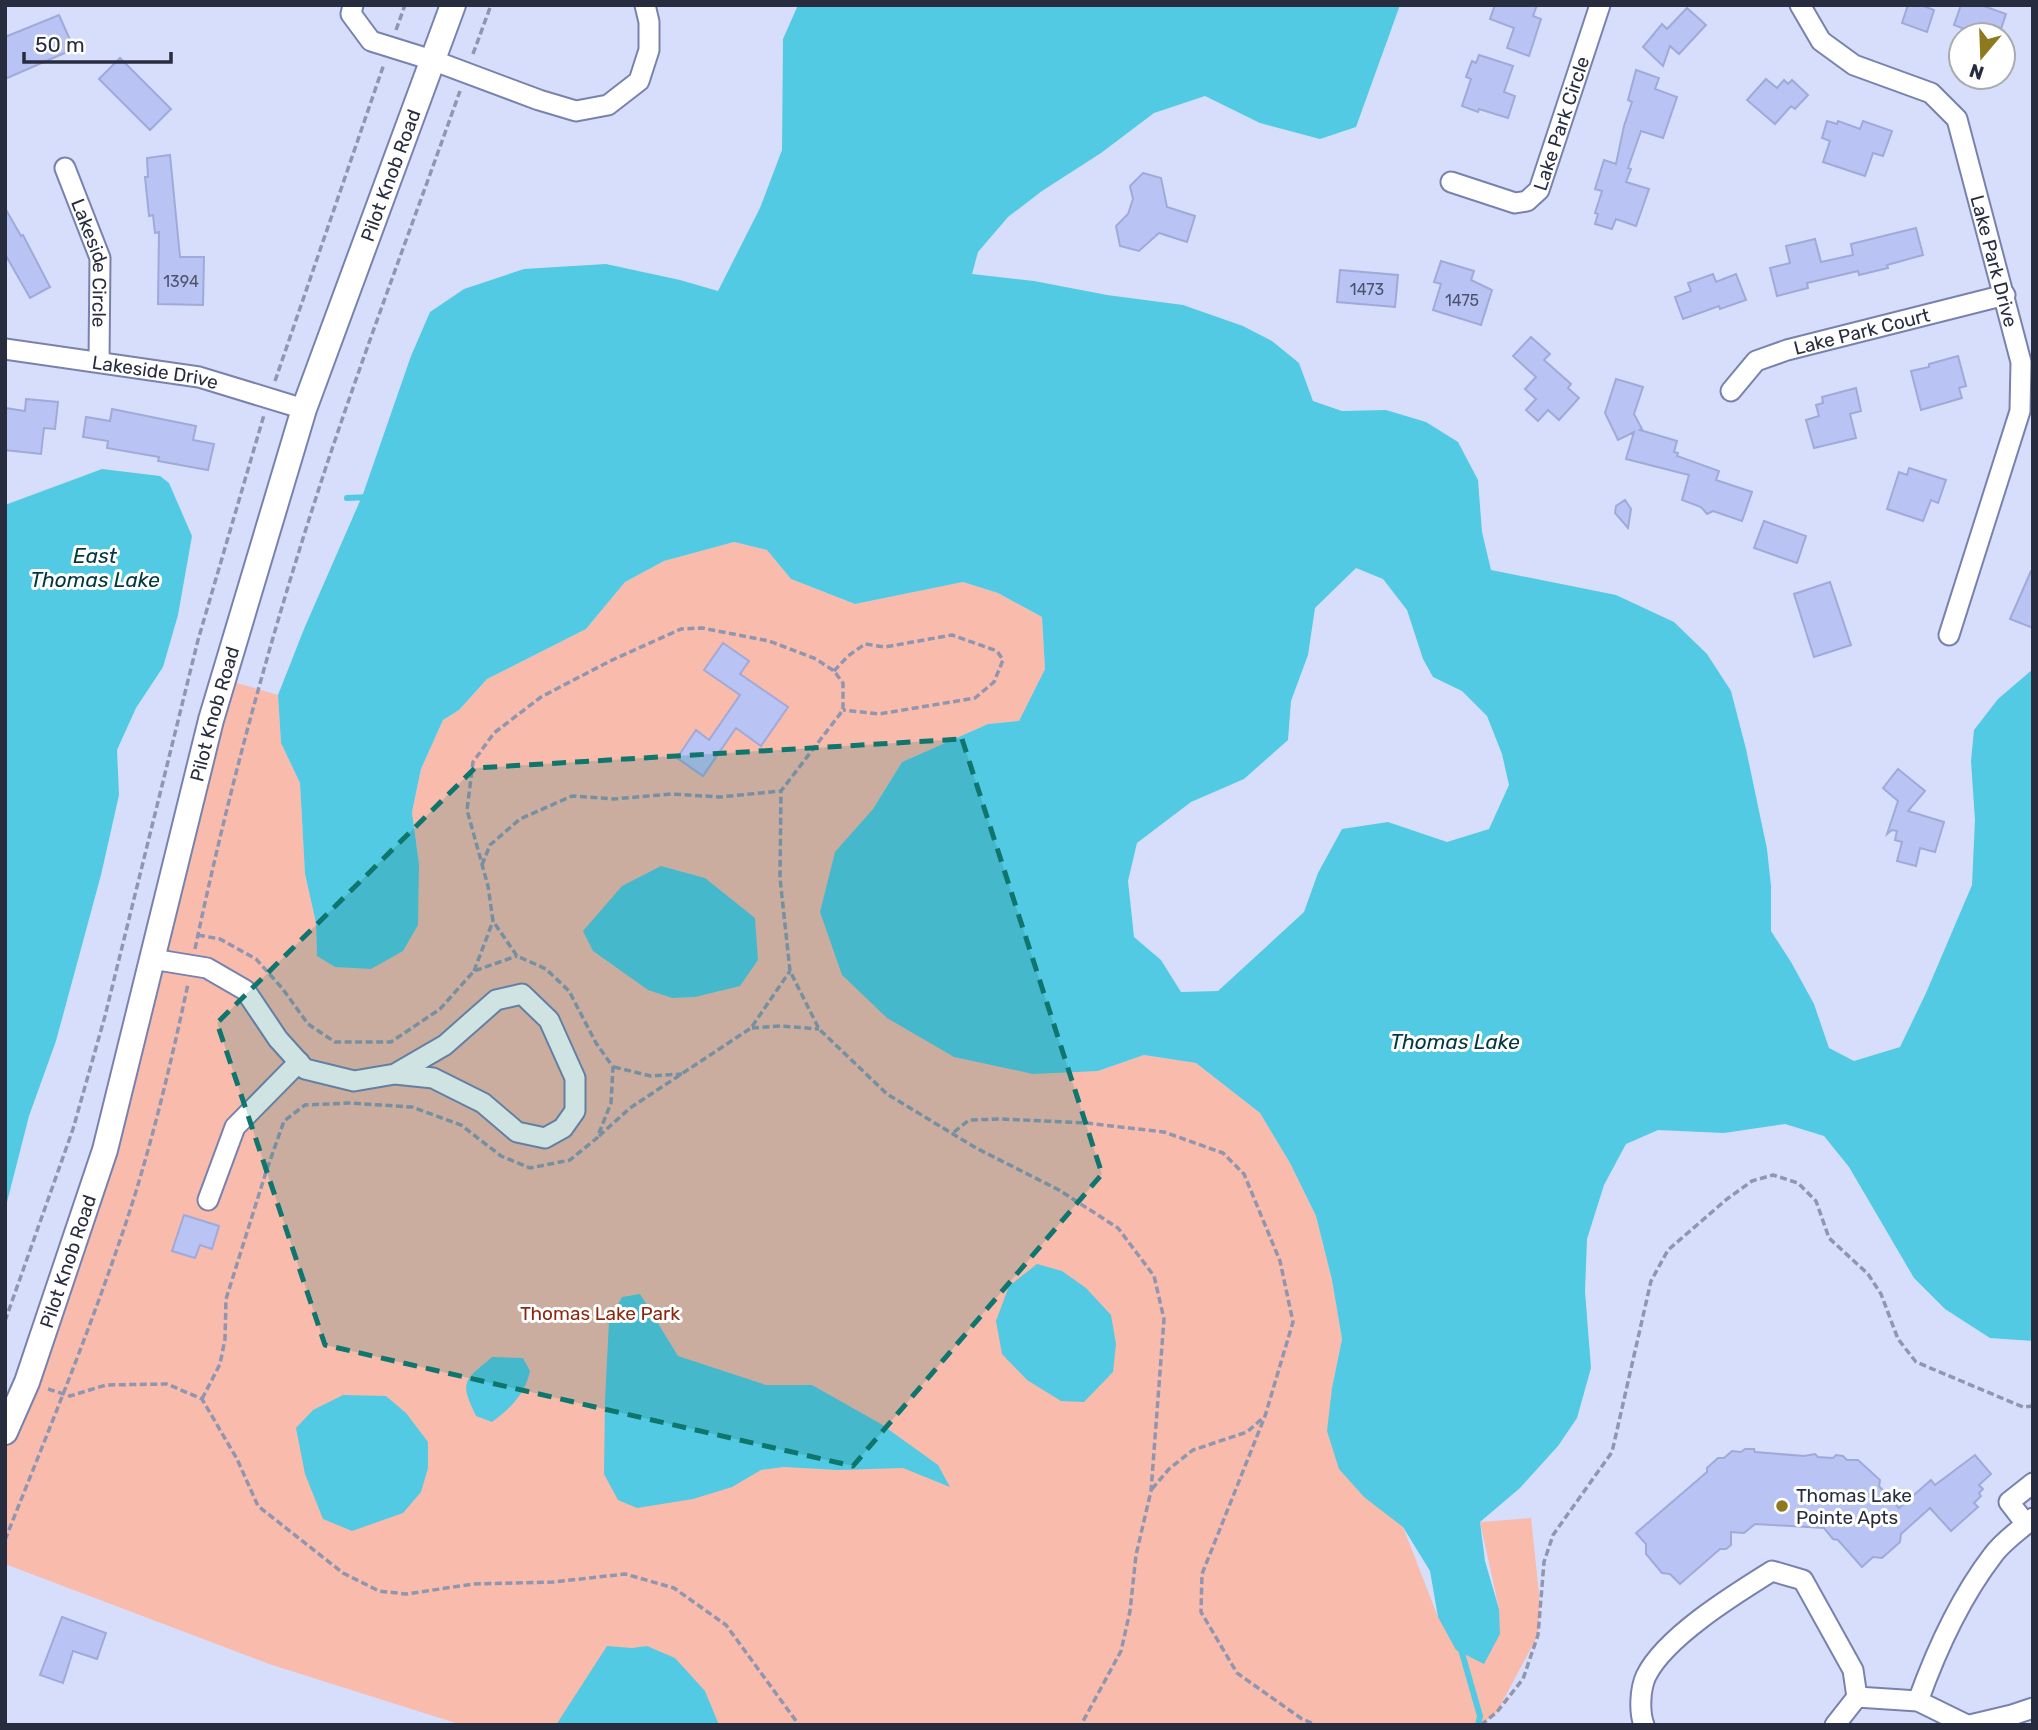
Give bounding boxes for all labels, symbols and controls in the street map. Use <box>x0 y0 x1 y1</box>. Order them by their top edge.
scale bar <box>24 21 172 65</box>
north arrow <box>1947 21 2017 91</box>
text: 50 m <box>35 32 85 57</box>
street label: Lake Park Circle <box>1529 53 1594 194</box>
text: N <box>1966 59 1987 85</box>
street label: Pilot Knob Road <box>356 106 426 245</box>
street label: Lake Park Drive <box>1966 193 2022 330</box>
street label: Lakeside Circle <box>66 196 112 328</box>
house number: 1394 <box>163 272 199 291</box>
house number: 1473 <box>1350 280 1384 299</box>
house number: 1475 <box>1445 291 1479 310</box>
street label: Lake Park Court <box>1791 303 1933 360</box>
street label: Lakeside Drive <box>90 351 221 394</box>
water label: East Thomas Lake <box>30 543 160 592</box>
street label: Pilot Knob Road <box>185 644 244 784</box>
water label: Thomas Lake <box>1390 1029 1520 1054</box>
street label: Pilot Knob Road <box>35 1192 101 1331</box>
park label: Thomas Lake Park <box>520 1302 680 1325</box>
place label: Thomas Lake Pointe Apts <box>1796 1484 1912 1529</box>
marker: Thomas Lake Pointe Apts <box>1774 1498 1790 1514</box>

